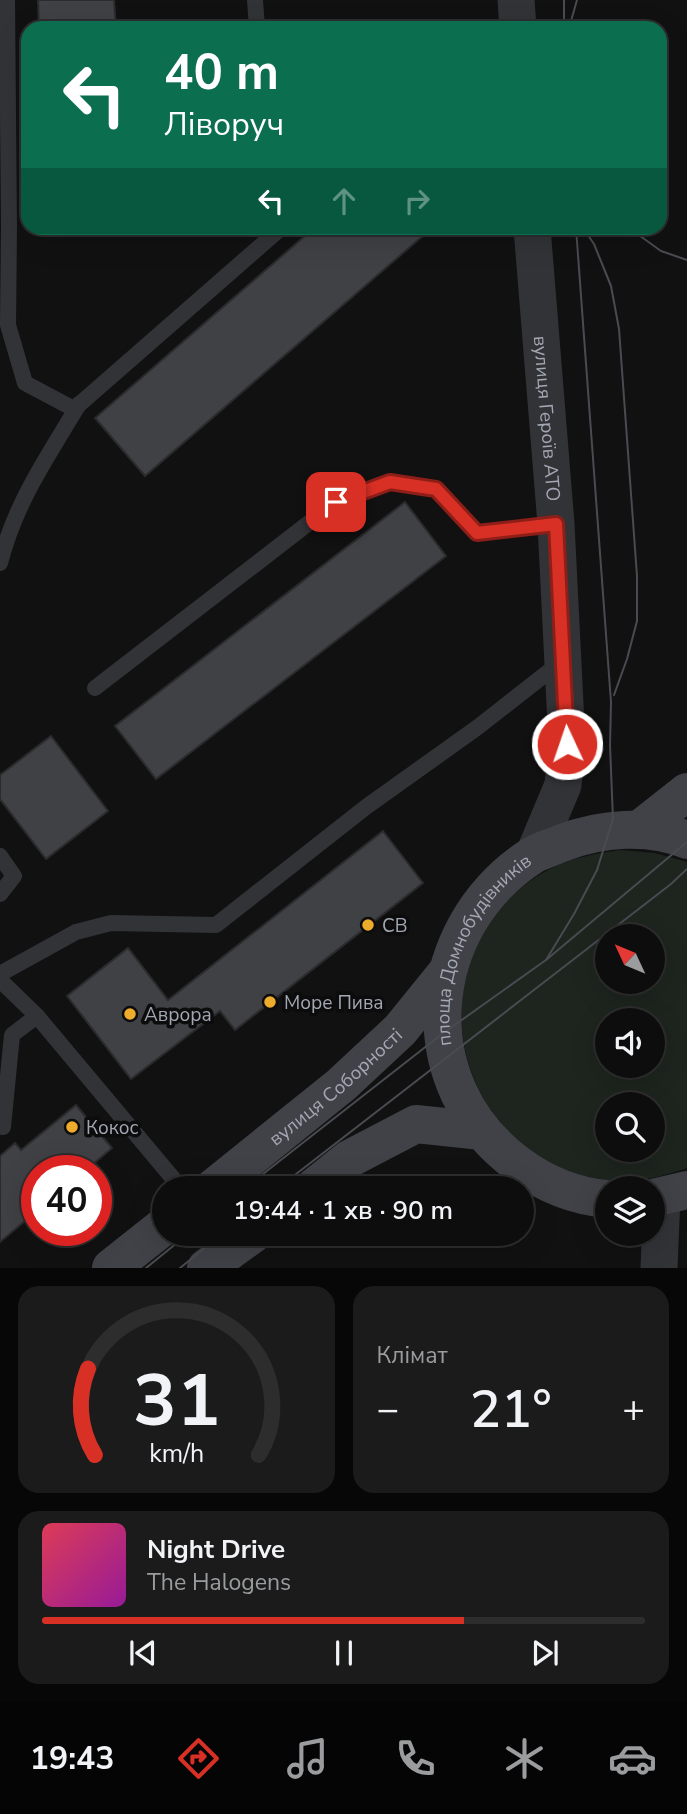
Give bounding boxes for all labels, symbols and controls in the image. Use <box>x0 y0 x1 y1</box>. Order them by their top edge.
text: 40 m <box>164 39 279 106</box>
icon: left <box>49 49 140 140</box>
text: Ліворуч <box>164 103 284 146</box>
icon: left <box>252 182 290 220</box>
icon: ahead <box>325 182 363 220</box>
icon: right <box>398 182 436 220</box>
street label: вулиця Героїв АТО <box>527 335 566 502</box>
pin <box>306 472 366 532</box>
icon: arrive <box>317 483 355 521</box>
position arrow <box>530 707 604 781</box>
street label: площа Домнобудівників <box>430 848 537 1048</box>
place label: СВ <box>382 913 408 939</box>
marker: СВ <box>360 917 376 933</box>
north arrow <box>595 924 665 994</box>
map controls <box>595 924 665 1246</box>
place label: Море Пива <box>284 990 384 1016</box>
marker: Море Пива <box>262 994 278 1010</box>
place label: Аврора <box>144 1002 212 1028</box>
marker: Аврора <box>122 1006 138 1022</box>
button: sound <box>595 1008 665 1078</box>
street label: вулиця Соборності <box>264 1022 408 1152</box>
button: search <box>595 1092 665 1162</box>
place label: Кокос <box>86 1115 139 1141</box>
marker: Кокос <box>64 1119 80 1135</box>
speed limit sign: 40 <box>21 1155 112 1246</box>
button: layers <box>595 1176 665 1246</box>
text: 19:44 · 1 хв · 90 m <box>233 1193 453 1228</box>
text: Клімат <box>377 1340 448 1371</box>
text: 31 <box>133 1352 220 1452</box>
text: 21° <box>470 1374 552 1445</box>
text: − <box>377 1384 399 1435</box>
text: + <box>622 1384 645 1435</box>
text: km/h <box>149 1437 204 1471</box>
text: Night Drive <box>147 1532 285 1567</box>
text: The Halogens <box>147 1567 291 1598</box>
icon: previous <box>124 1634 162 1672</box>
icon: pause <box>325 1634 363 1672</box>
icon: next <box>526 1634 564 1672</box>
icon: directions <box>174 1734 223 1783</box>
icon: music <box>283 1734 332 1783</box>
icon: phone <box>391 1734 440 1783</box>
icon: climate <box>500 1734 549 1783</box>
icon: car <box>608 1734 657 1783</box>
text: 19:43 <box>30 1737 115 1780</box>

